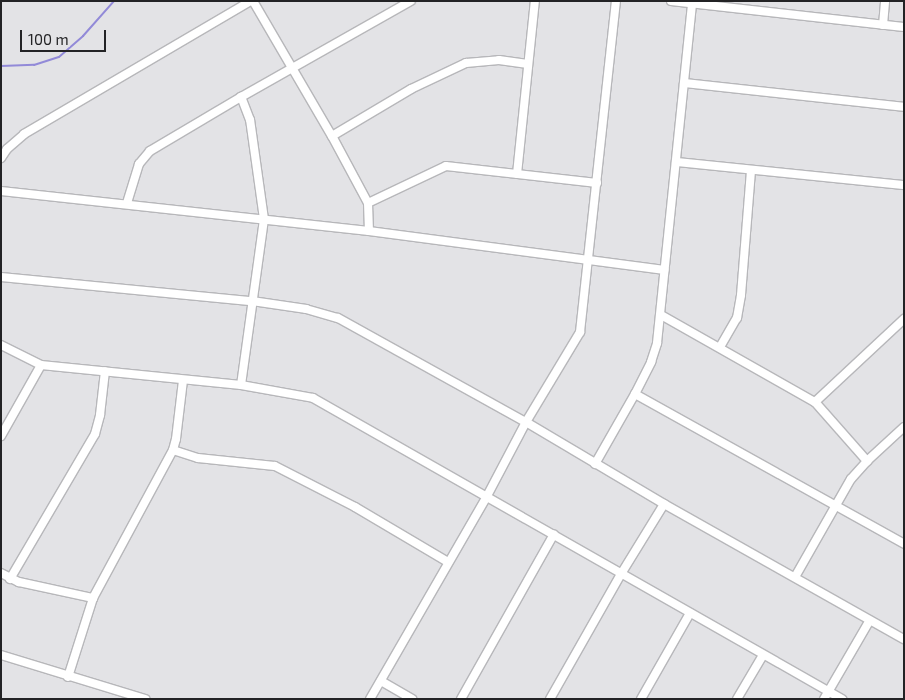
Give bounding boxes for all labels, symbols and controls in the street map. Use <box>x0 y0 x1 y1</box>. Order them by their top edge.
scale bar <box>22 20 109 52</box>
text: 100 m <box>28 30 69 48</box>

